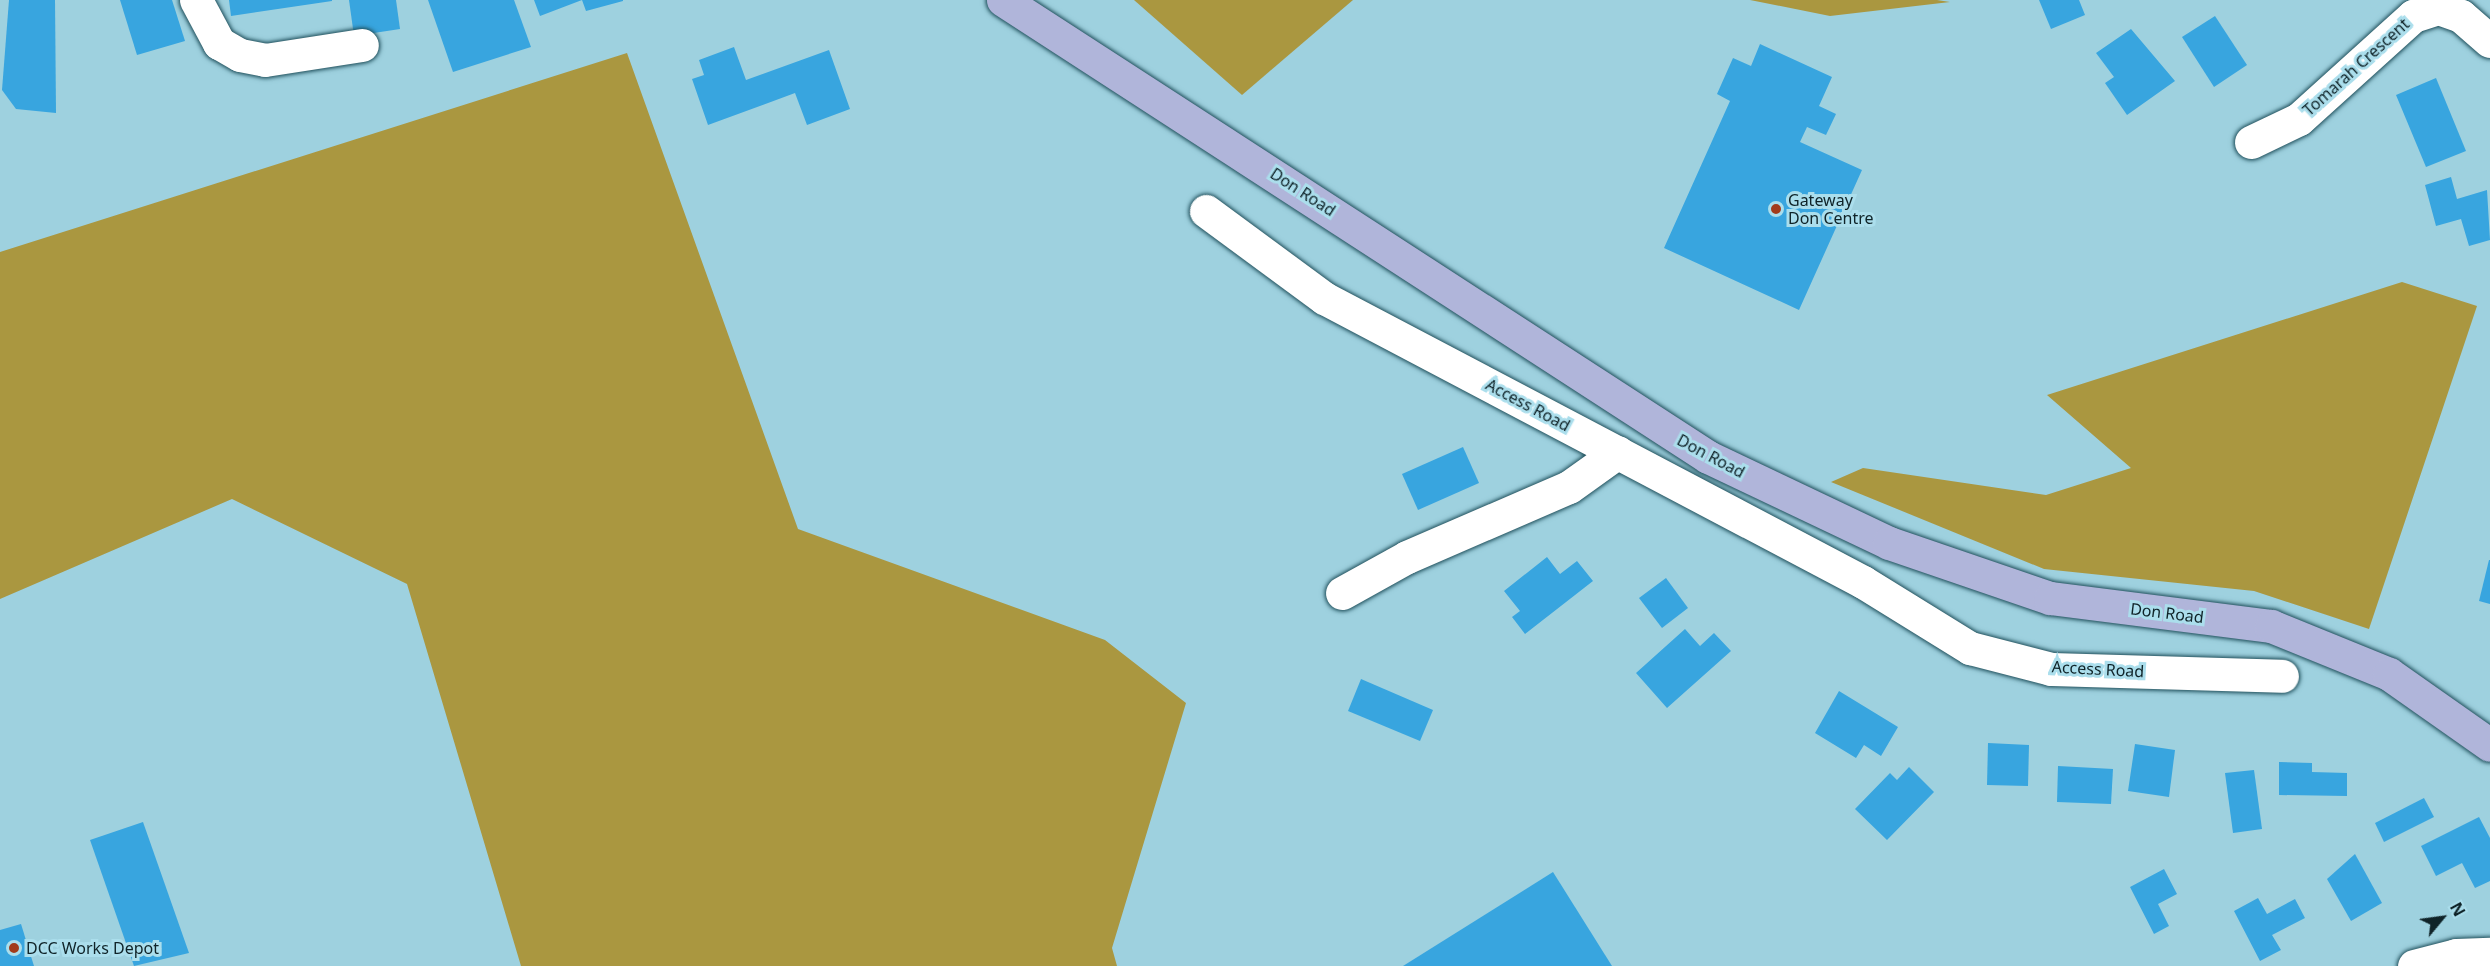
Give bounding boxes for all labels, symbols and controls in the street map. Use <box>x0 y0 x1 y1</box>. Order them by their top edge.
street label: Tomarah Crescent <box>2299 14 2413 120</box>
street label: Don Road <box>1267 164 1339 220</box>
place label: Gateway Don Centre <box>1788 190 1874 228</box>
marker: Gateway Don Centre <box>1769 202 1783 216</box>
street label: Access Road <box>1483 375 1573 435</box>
street label: Don Road <box>1674 430 1748 482</box>
street label: Don Road <box>2129 599 2205 627</box>
street label: Access Road <box>2051 657 2145 681</box>
north arrow <box>2412 888 2472 948</box>
text: N <box>2445 898 2471 920</box>
place label: DCC Works Depot <box>26 938 159 958</box>
marker: DCC Works Depot <box>7 941 21 955</box>

